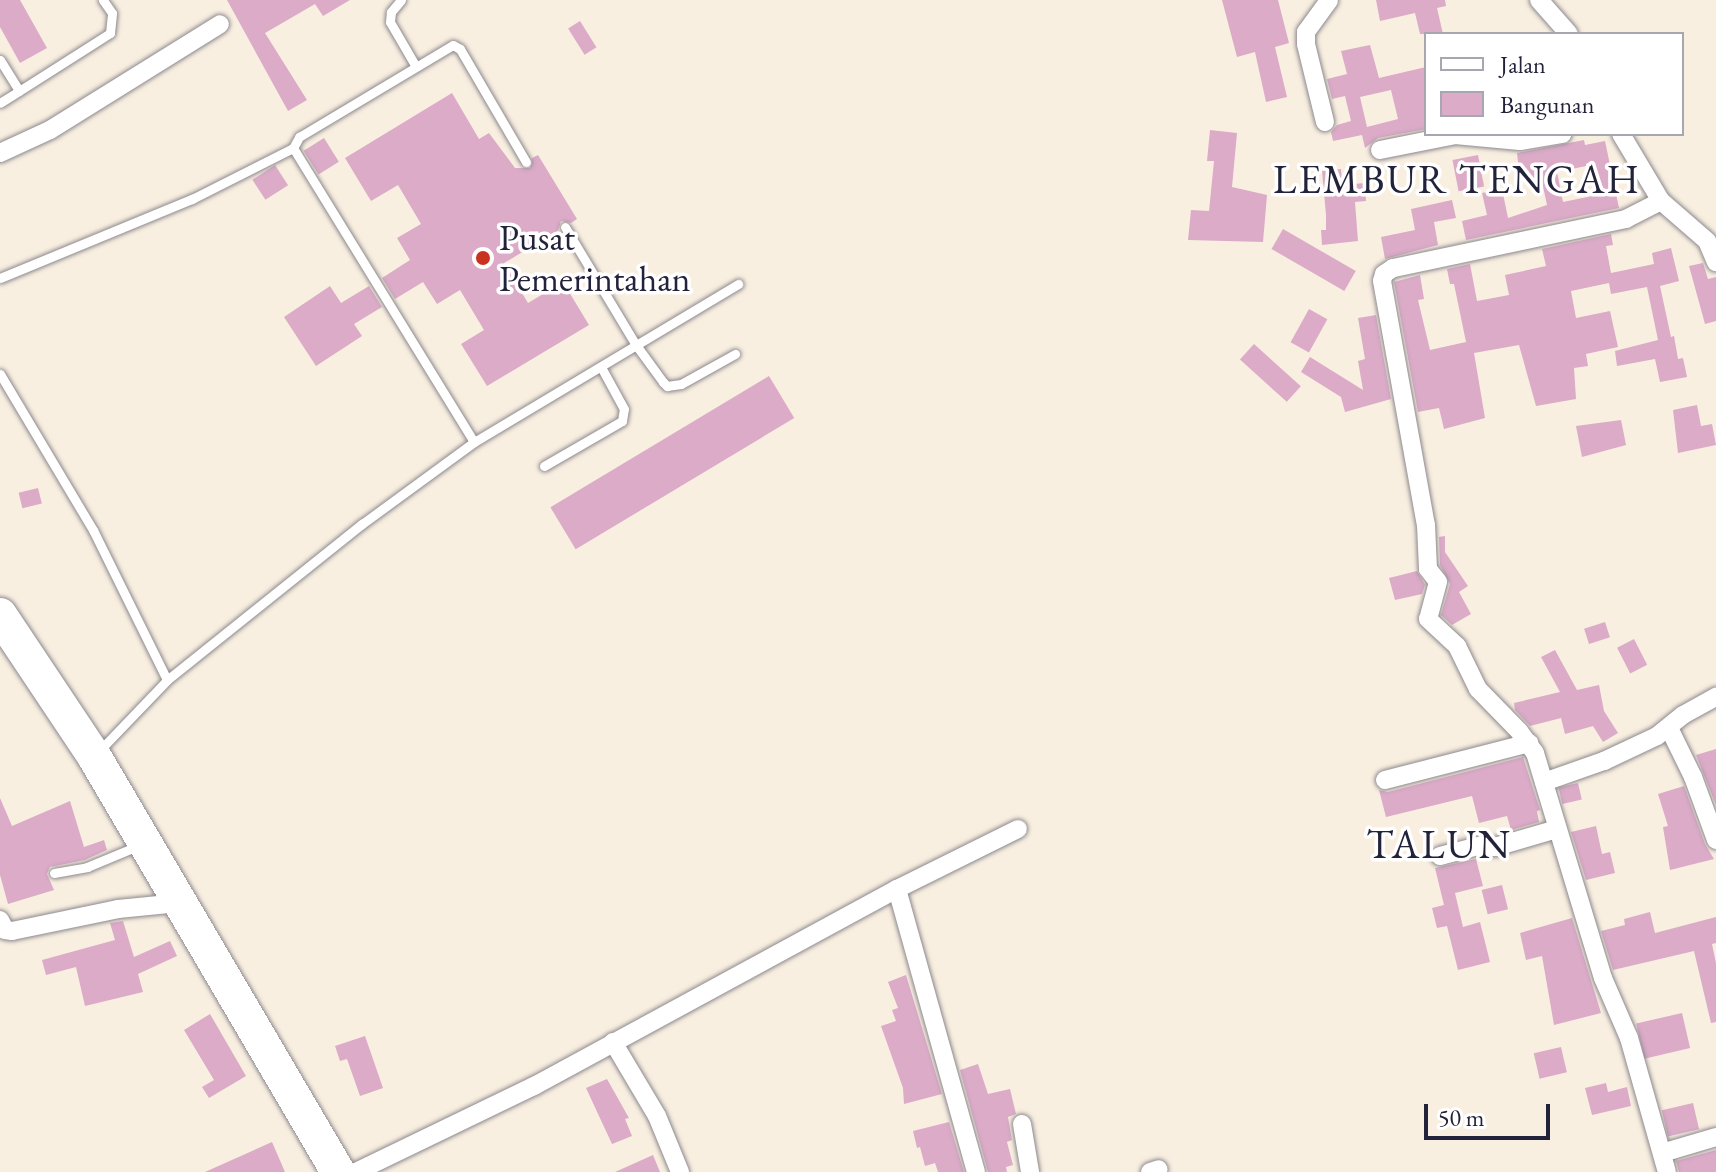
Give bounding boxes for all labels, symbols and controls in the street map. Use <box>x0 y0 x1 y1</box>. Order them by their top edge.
legend <box>1424 32 1684 136</box>
text: Jalan <box>1500 49 1546 80</box>
text: Bangunan <box>1500 89 1594 120</box>
district label: LEMBUR TENGAH <box>1273 155 1641 203</box>
place label: Pusat Pemerintahan <box>499 215 691 300</box>
marker: Pusat Pemerintahan <box>474 249 492 267</box>
district label: TALUN <box>1366 820 1512 868</box>
scale bar <box>1428 1088 1554 1138</box>
text: 50 m <box>1438 1102 1485 1133</box>

